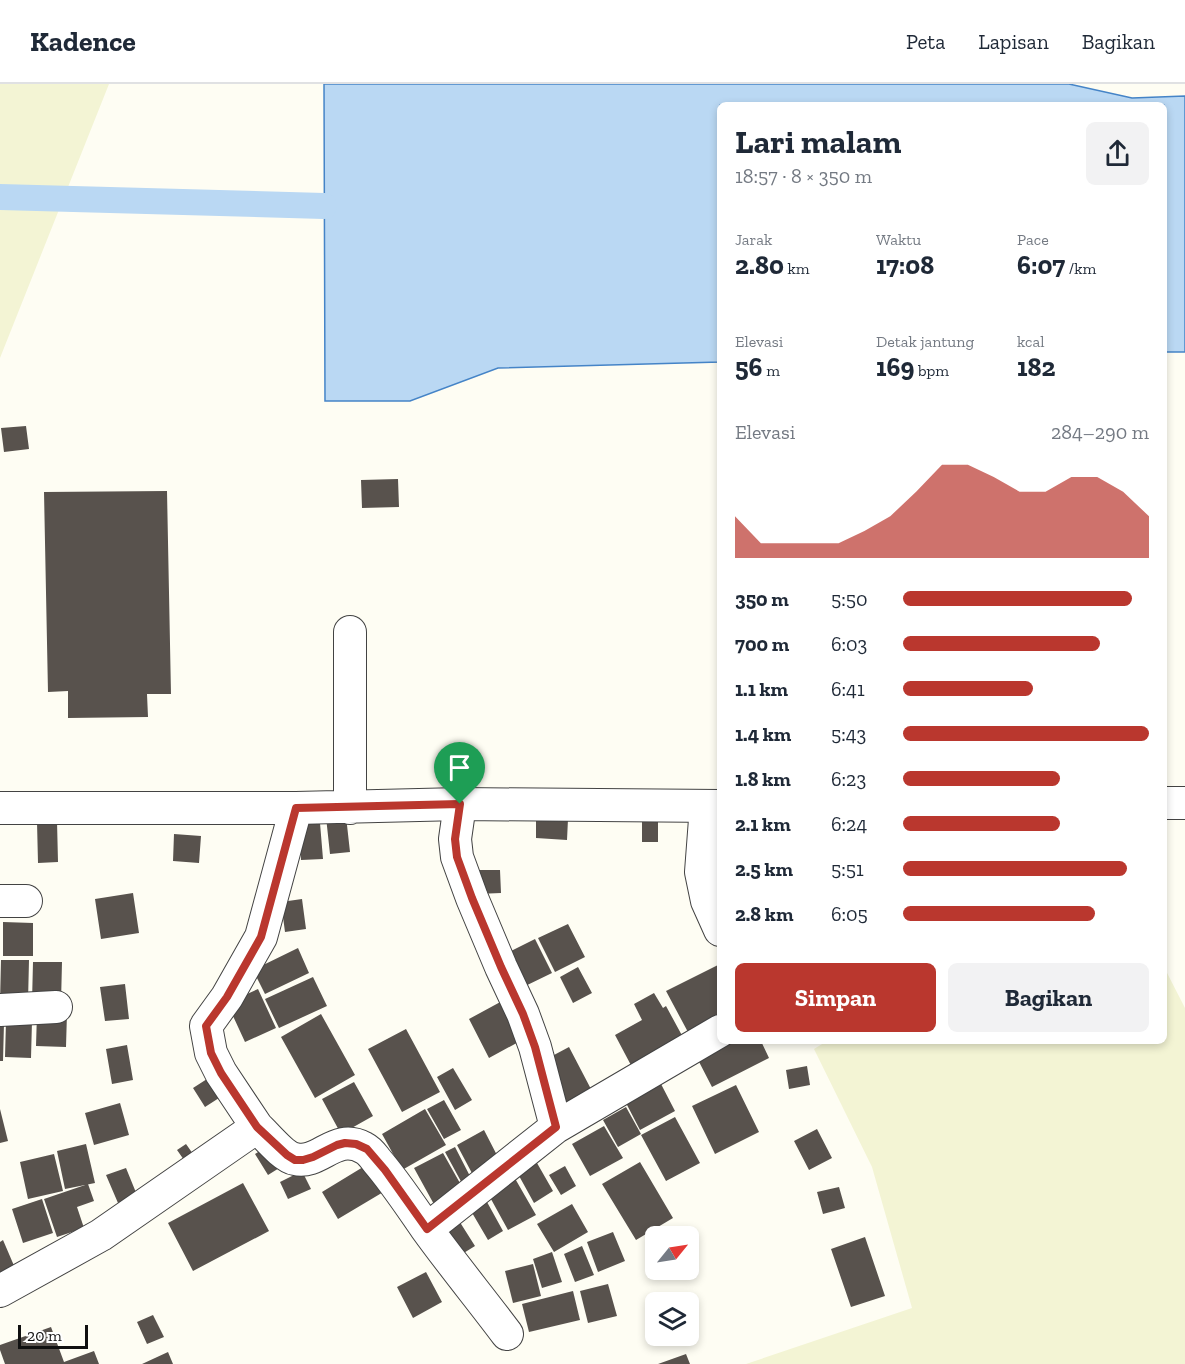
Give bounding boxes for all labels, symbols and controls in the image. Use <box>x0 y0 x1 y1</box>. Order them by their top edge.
text: Kadence <box>30 25 136 58</box>
text: Peta <box>906 29 945 54</box>
text: Lapisan <box>978 29 1049 54</box>
text: Bagikan <box>1082 29 1155 54</box>
text: Lari malam <box>735 122 901 161</box>
button: share <box>1086 122 1149 185</box>
text: 18:57 · 8 × 350 m <box>735 164 872 188</box>
text: Jarak <box>735 230 772 249</box>
text: Waktu <box>876 230 921 249</box>
text: Pace <box>1017 230 1049 249</box>
text: 2.80 <box>735 249 784 281</box>
text: 17:08 <box>876 249 934 281</box>
text: 6:07 <box>1017 249 1065 281</box>
text: km <box>784 259 810 278</box>
text: /km <box>1065 259 1096 278</box>
text: Elevasi <box>735 332 783 351</box>
text: Detak jantung <box>876 332 974 351</box>
text: kcal <box>1017 332 1044 351</box>
text: 56 <box>735 351 763 383</box>
text: 169 <box>876 351 914 383</box>
text: 182 <box>1017 351 1055 383</box>
text: m <box>763 361 780 380</box>
text: bpm <box>914 361 949 380</box>
text: Elevasi <box>735 420 795 444</box>
text: 284–290 m <box>1051 420 1149 444</box>
text: 350 m <box>735 587 789 611</box>
text: 5:50 <box>831 587 867 611</box>
text: 700 m <box>735 632 789 656</box>
text: 6:03 <box>831 632 867 656</box>
text: 1.1 km <box>735 677 788 701</box>
text: 6:41 <box>831 677 865 701</box>
text: 1.4 km <box>735 722 791 746</box>
text: 5:43 <box>831 722 866 746</box>
pin <box>434 742 485 804</box>
icon: arrive <box>443 751 476 784</box>
text: 1.8 km <box>735 767 791 791</box>
text: 6:23 <box>831 767 866 791</box>
text: 2.1 km <box>735 812 791 836</box>
text: 6:24 <box>831 812 867 836</box>
text: 2.5 km <box>735 857 793 881</box>
text: 5:51 <box>831 857 864 881</box>
text: 2.8 km <box>735 902 793 926</box>
text: 6:05 <box>831 902 868 926</box>
button: Simpan <box>735 963 936 1032</box>
button: Bagikan <box>948 963 1149 1032</box>
north arrow <box>645 1226 699 1280</box>
map controls <box>645 1226 699 1346</box>
button: layers <box>645 1292 699 1346</box>
scale bar <box>18 1322 88 1350</box>
text: 20 m <box>27 1326 62 1345</box>

